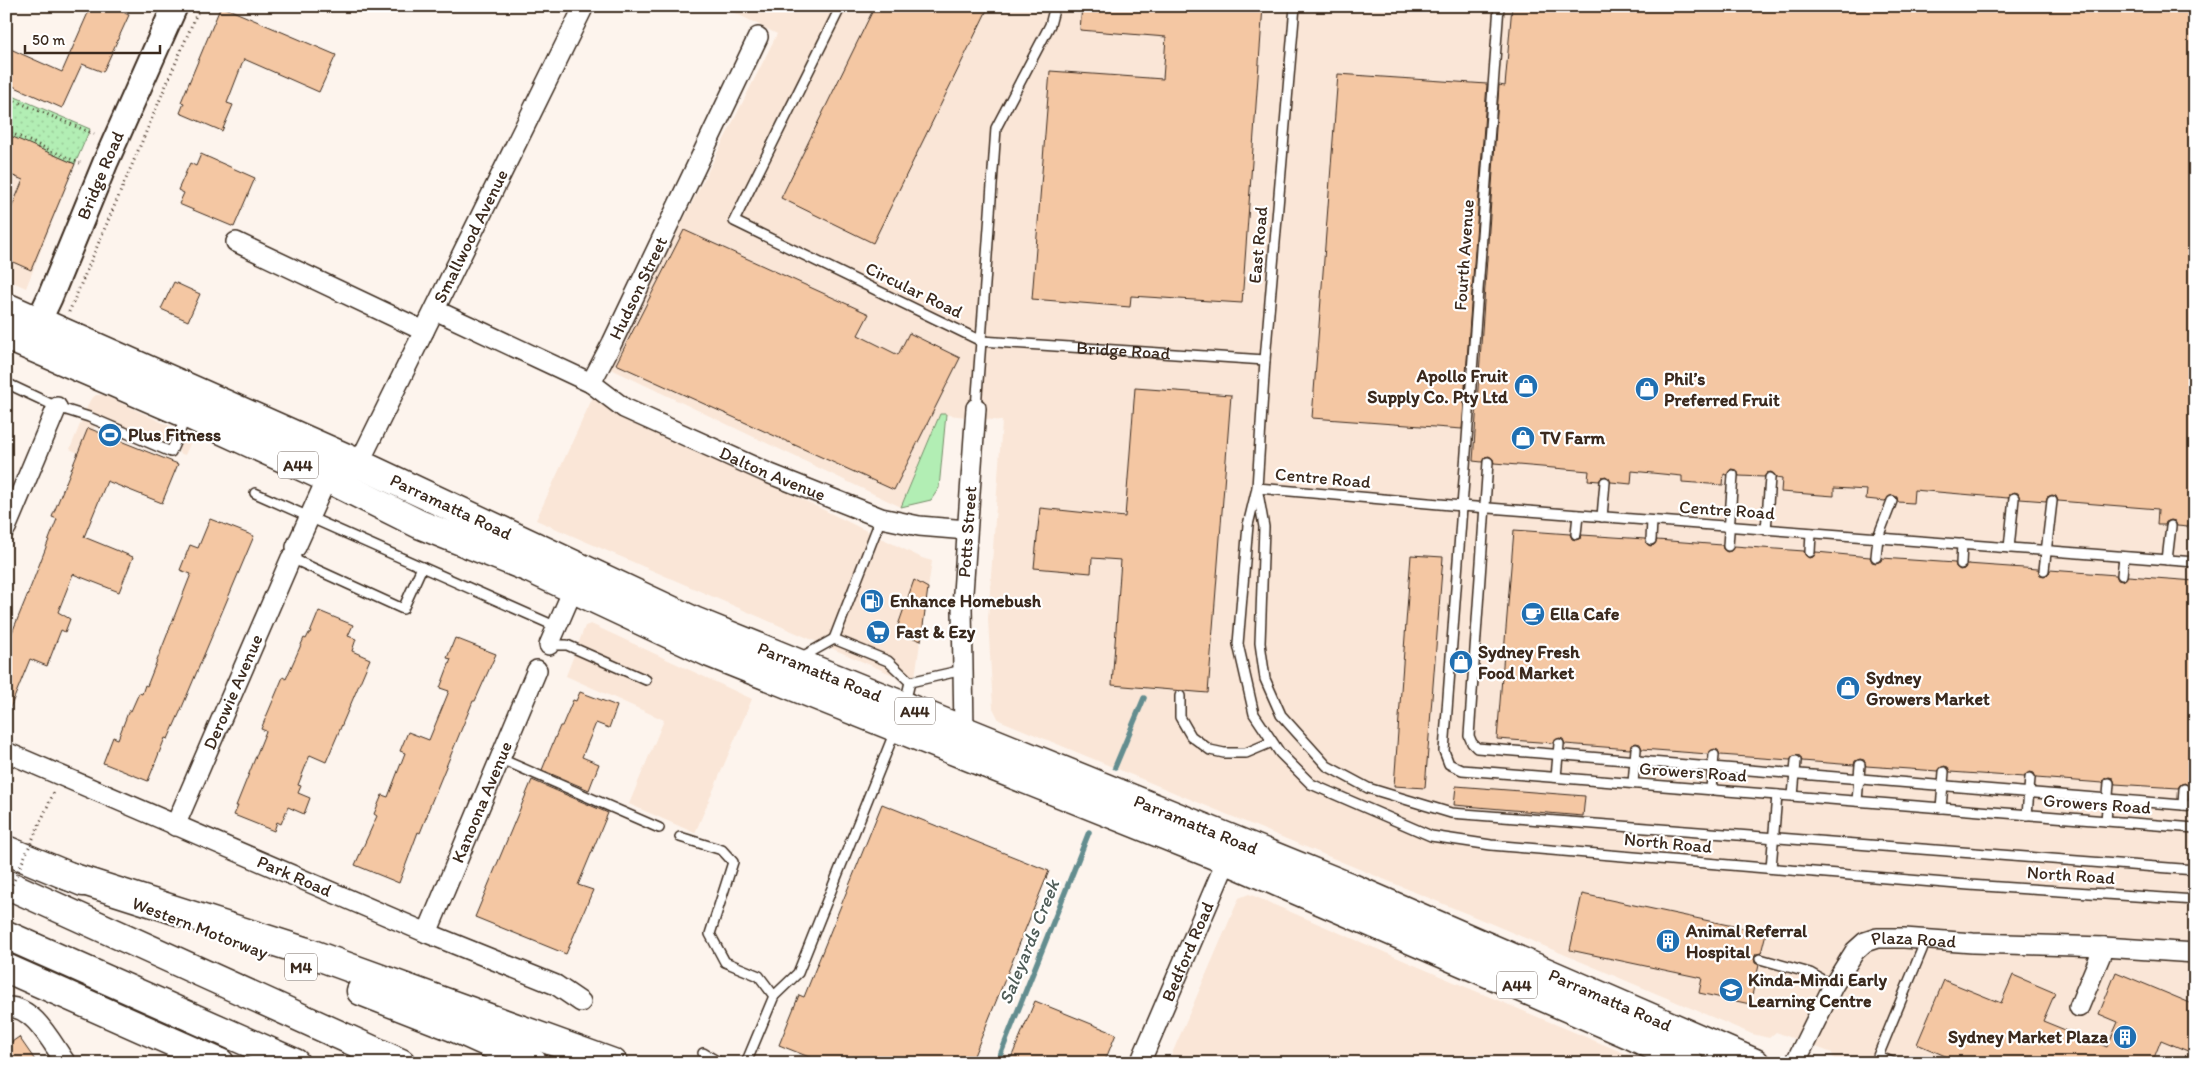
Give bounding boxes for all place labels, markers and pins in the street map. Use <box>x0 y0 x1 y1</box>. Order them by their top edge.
place label: Apollo Fruit Supply Co. Pty Ltd <box>1367 365 1509 408</box>
place label: Phil’s Preferred Fruit <box>1664 368 1780 411</box>
shop icon: Apollo Fruit Supply Co. Pty Ltd <box>1513 373 1539 399</box>
shop icon: Phil’s Preferred Fruit <box>1634 376 1660 402</box>
sports icon: Plus Fitness <box>97 422 123 448</box>
place label: Plus Fitness <box>128 424 221 446</box>
shop icon: TV Farm <box>1510 425 1536 451</box>
place label: TV Farm <box>1539 427 1605 449</box>
fuel station icon: Enhance Homebush <box>859 588 885 614</box>
place label: Enhance Homebush <box>890 590 1042 612</box>
cafe icon: Ella Cafe <box>1520 601 1546 627</box>
place label: Ella Cafe <box>1550 603 1620 625</box>
supermarket icon: Fast & Ezy <box>865 619 891 645</box>
place label: Fast & Ezy <box>896 621 976 643</box>
place label: Sydney Fresh Food Market <box>1478 641 1580 684</box>
shop icon: Sydney Fresh Food Market <box>1448 649 1474 675</box>
place label: Sydney Growers Market <box>1866 667 1990 710</box>
shop icon: Sydney Growers Market <box>1835 675 1861 701</box>
place label: Animal Referral Hospital <box>1685 920 1808 963</box>
building icon: Animal Referral Hospital <box>1655 928 1681 954</box>
place label: Kinda-Mindi Early Learning Centre <box>1748 969 1888 1012</box>
school or university icon: Kinda-Mindi Early Learning Centre <box>1718 977 1744 1003</box>
building icon: Sydney Market Plaza <box>2112 1024 2138 1050</box>
place label: Sydney Market Plaza <box>1948 1026 2108 1048</box>

